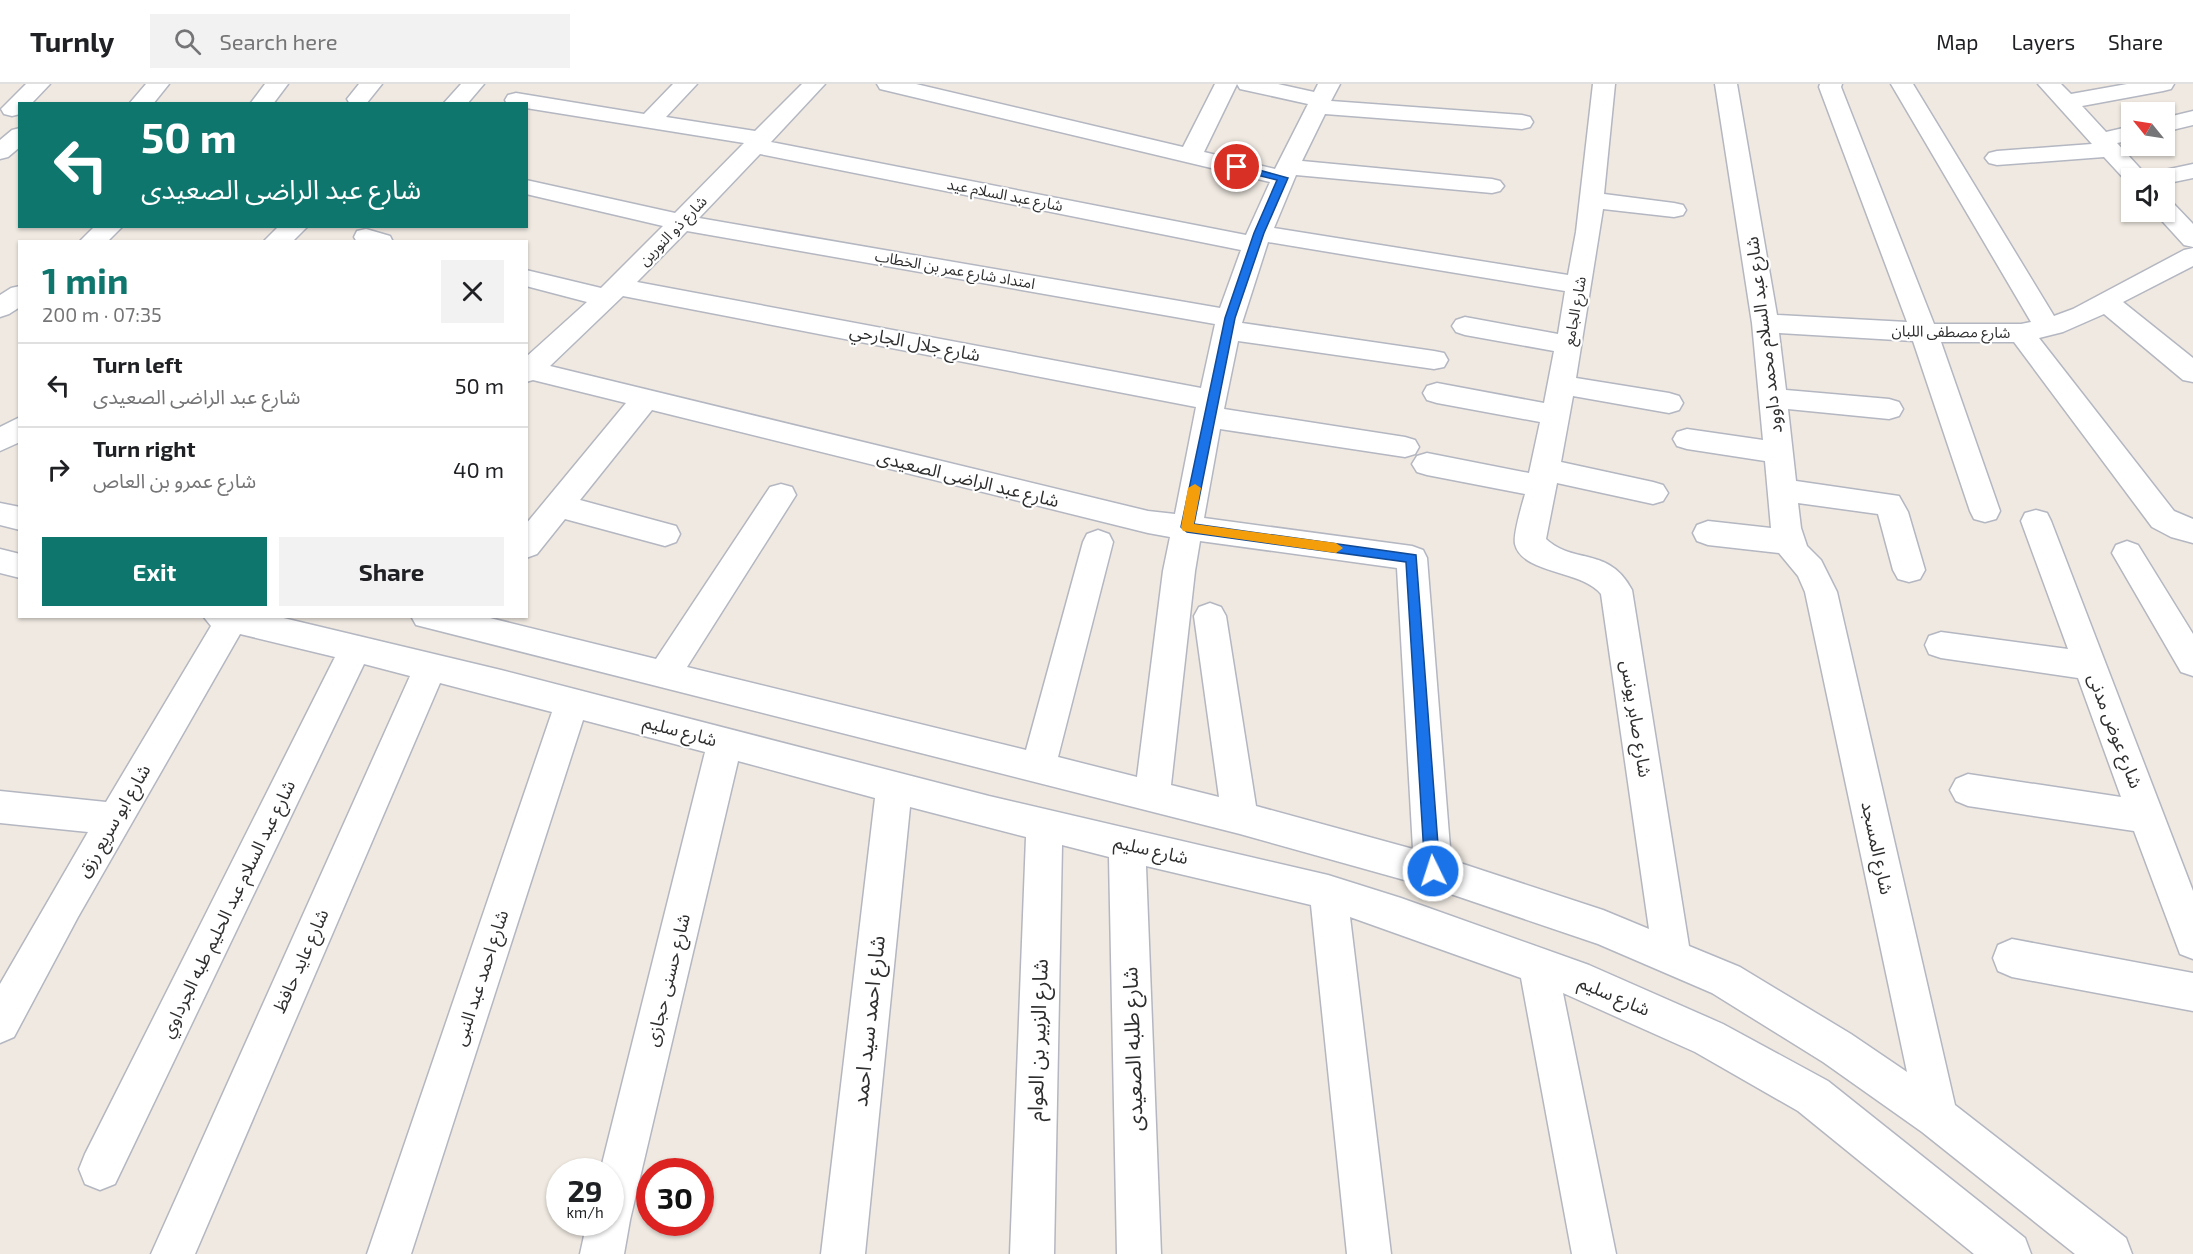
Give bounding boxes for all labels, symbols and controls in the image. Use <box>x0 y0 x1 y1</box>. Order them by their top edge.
search box <box>150 14 570 68</box>
text: Turnly <box>30 24 114 58</box>
icon: search <box>171 25 204 58</box>
text: Search here <box>219 28 338 54</box>
text: Map <box>1936 29 1978 54</box>
text: Layers <box>2011 29 2075 54</box>
text: Share <box>2108 29 2163 54</box>
north arrow <box>2121 102 2175 156</box>
map controls <box>2121 102 2175 222</box>
text: 50 m <box>141 111 237 161</box>
icon: left <box>42 126 120 204</box>
pin <box>1211 141 1262 192</box>
icon: arrive <box>1220 150 1253 183</box>
button: sound <box>2121 168 2175 222</box>
text: شارع عبد الراضى الصعيدى <box>141 172 421 204</box>
street label: شارع عبد السلام عيد <box>945 174 1065 218</box>
street label: شارع ذو النورين <box>635 192 713 272</box>
street label: شارع عبد السلام محمد داوود <box>1740 235 1790 435</box>
street label: امتداد شارع عمر بن الخطاب <box>873 246 1037 296</box>
text: 1 min <box>42 258 129 301</box>
button: close <box>441 260 504 323</box>
street label: شارع الجامع <box>1559 275 1593 347</box>
text: 200 m · 07:35 <box>42 302 162 326</box>
street label: شارع جلال الجارحي <box>847 319 982 369</box>
street label: شارع مصطفى اللبان <box>1891 321 2011 345</box>
text: Turn left <box>93 351 182 377</box>
icon: left <box>42 369 75 402</box>
text: 50 m <box>455 372 504 398</box>
text: شارع عبد الراضى الصعيدى <box>93 384 301 408</box>
text: Turn right <box>93 435 195 461</box>
street label: شارع عبد الراضى الصعيدى <box>874 445 1062 515</box>
icon: right <box>42 453 75 486</box>
text: 40 m <box>453 456 504 482</box>
text: شارع عمرو بن العاص <box>93 468 256 492</box>
button: Exit <box>42 537 267 606</box>
button: Share <box>279 537 504 606</box>
street label: شارع صابر يونس <box>1613 659 1657 780</box>
street label: شارع عوض مدنى <box>2080 670 2148 793</box>
street label: شارع سليم <box>640 710 720 754</box>
street label: شارع ابو سريع رزق <box>72 760 158 883</box>
street label: شارع عبد السلام عبد الحليم طبه الجرداوي <box>155 776 303 1043</box>
street label: شارع المسجد <box>1853 799 1899 897</box>
street label: شارع سليم <box>1111 830 1190 872</box>
position arrow <box>1401 839 1465 903</box>
street label: شارع عايد حافظ <box>267 905 336 1017</box>
street label: شارع احمد عبد النبى <box>448 907 516 1050</box>
street label: شارع حسنى حجازى <box>640 911 698 1049</box>
street label: شارع احمد سيد احمد <box>846 934 893 1108</box>
street label: شارع الزبير بن العوام <box>1021 958 1057 1122</box>
street label: شارع طلبه الصعيدى <box>1116 966 1151 1132</box>
street label: شارع سليم <box>1574 970 1653 1024</box>
speed limit sign: 30 <box>636 1158 714 1236</box>
text: 29 <box>567 1172 603 1208</box>
text: km/h <box>566 1203 604 1221</box>

